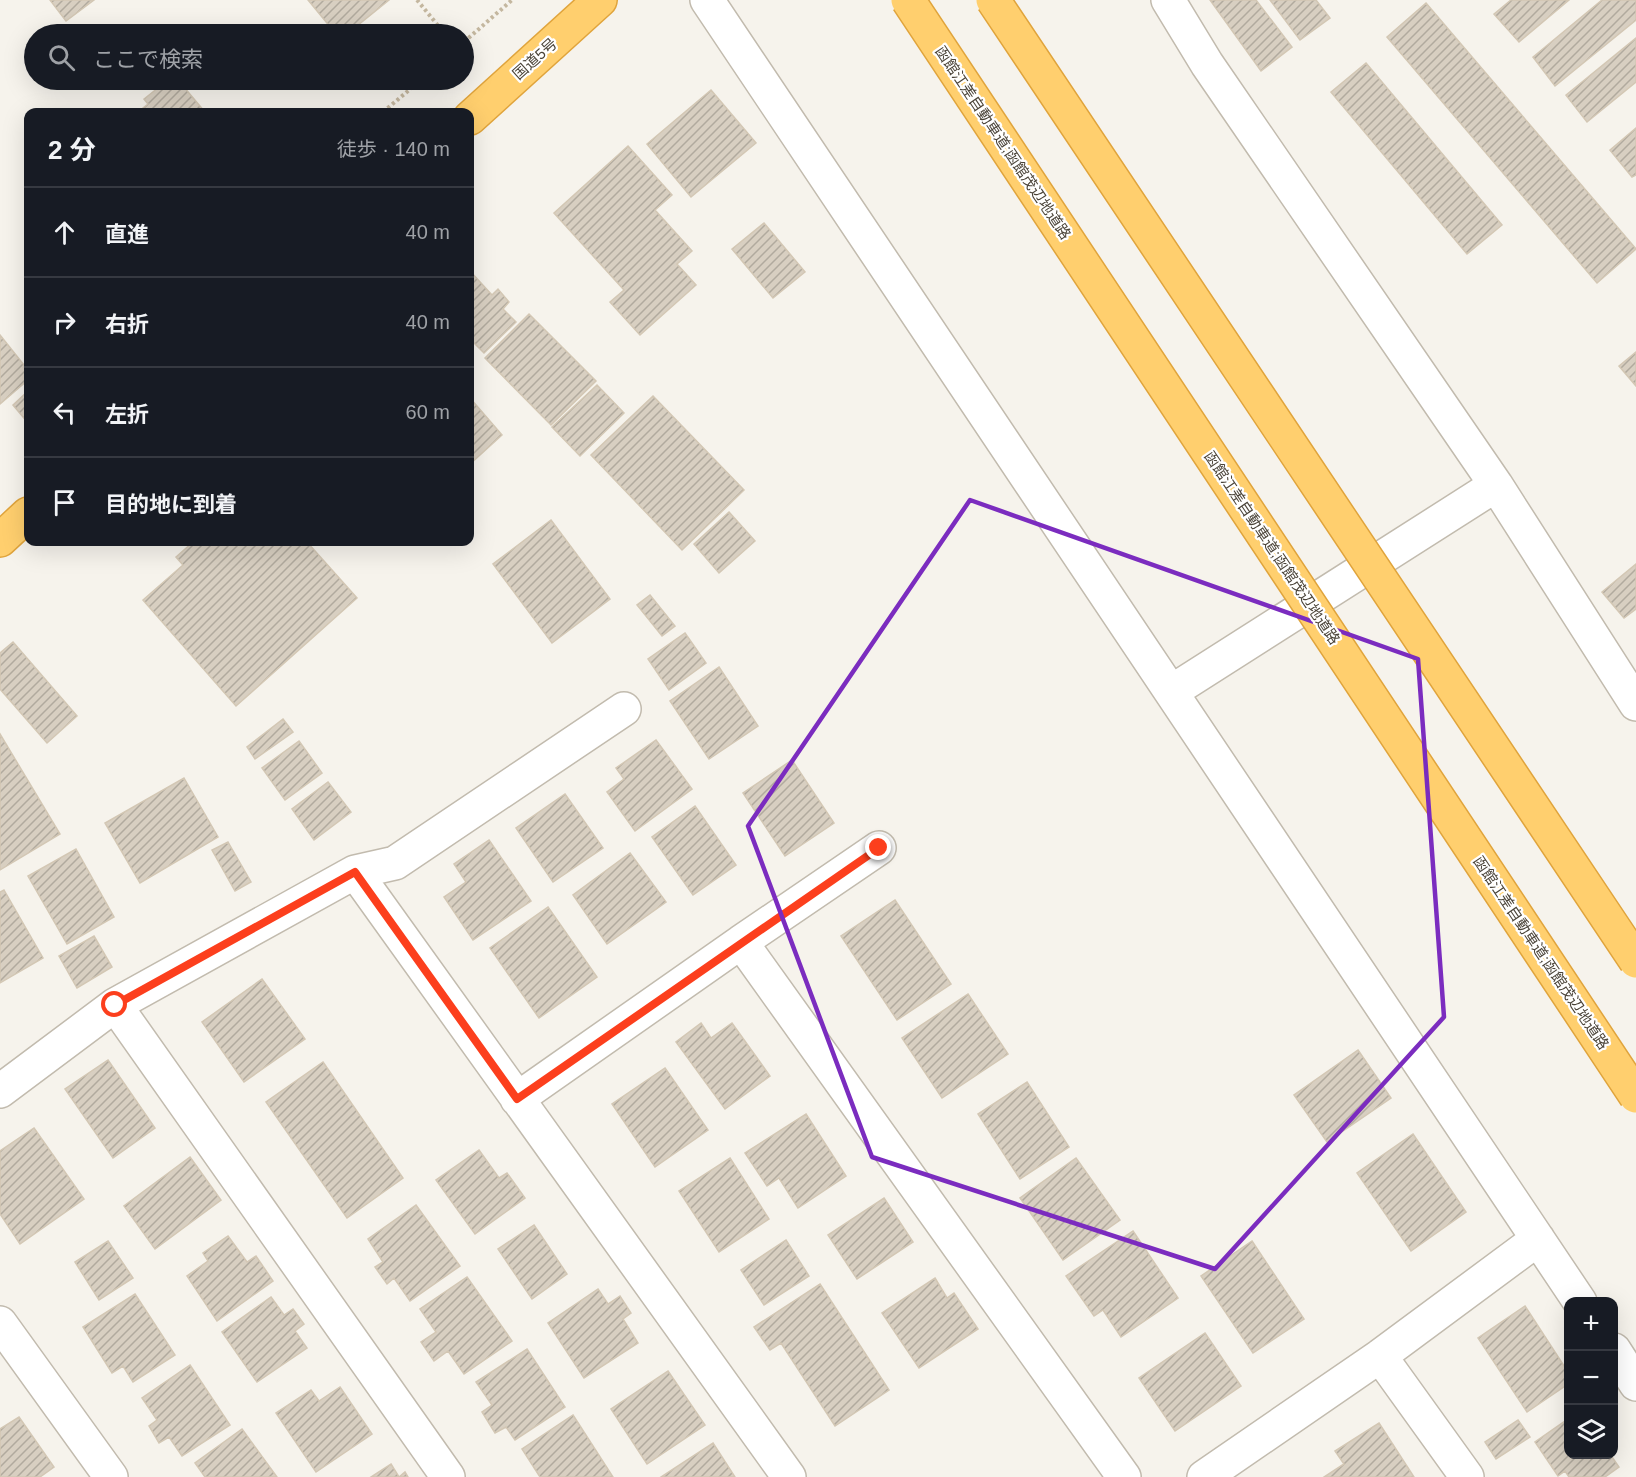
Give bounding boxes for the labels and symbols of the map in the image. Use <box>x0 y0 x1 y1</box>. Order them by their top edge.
street label: 国道5号 <box>509 34 560 83</box>
street label: 函館江差自動車道;函館茂辺地道路 <box>932 43 1075 242</box>
street label: 函館江差自動車道;函館茂辺地道路 <box>1201 448 1344 647</box>
route end <box>865 834 891 860</box>
street label: 函館江差自動車道;函館茂辺地道路 <box>1470 853 1613 1052</box>
route start <box>101 991 127 1017</box>

